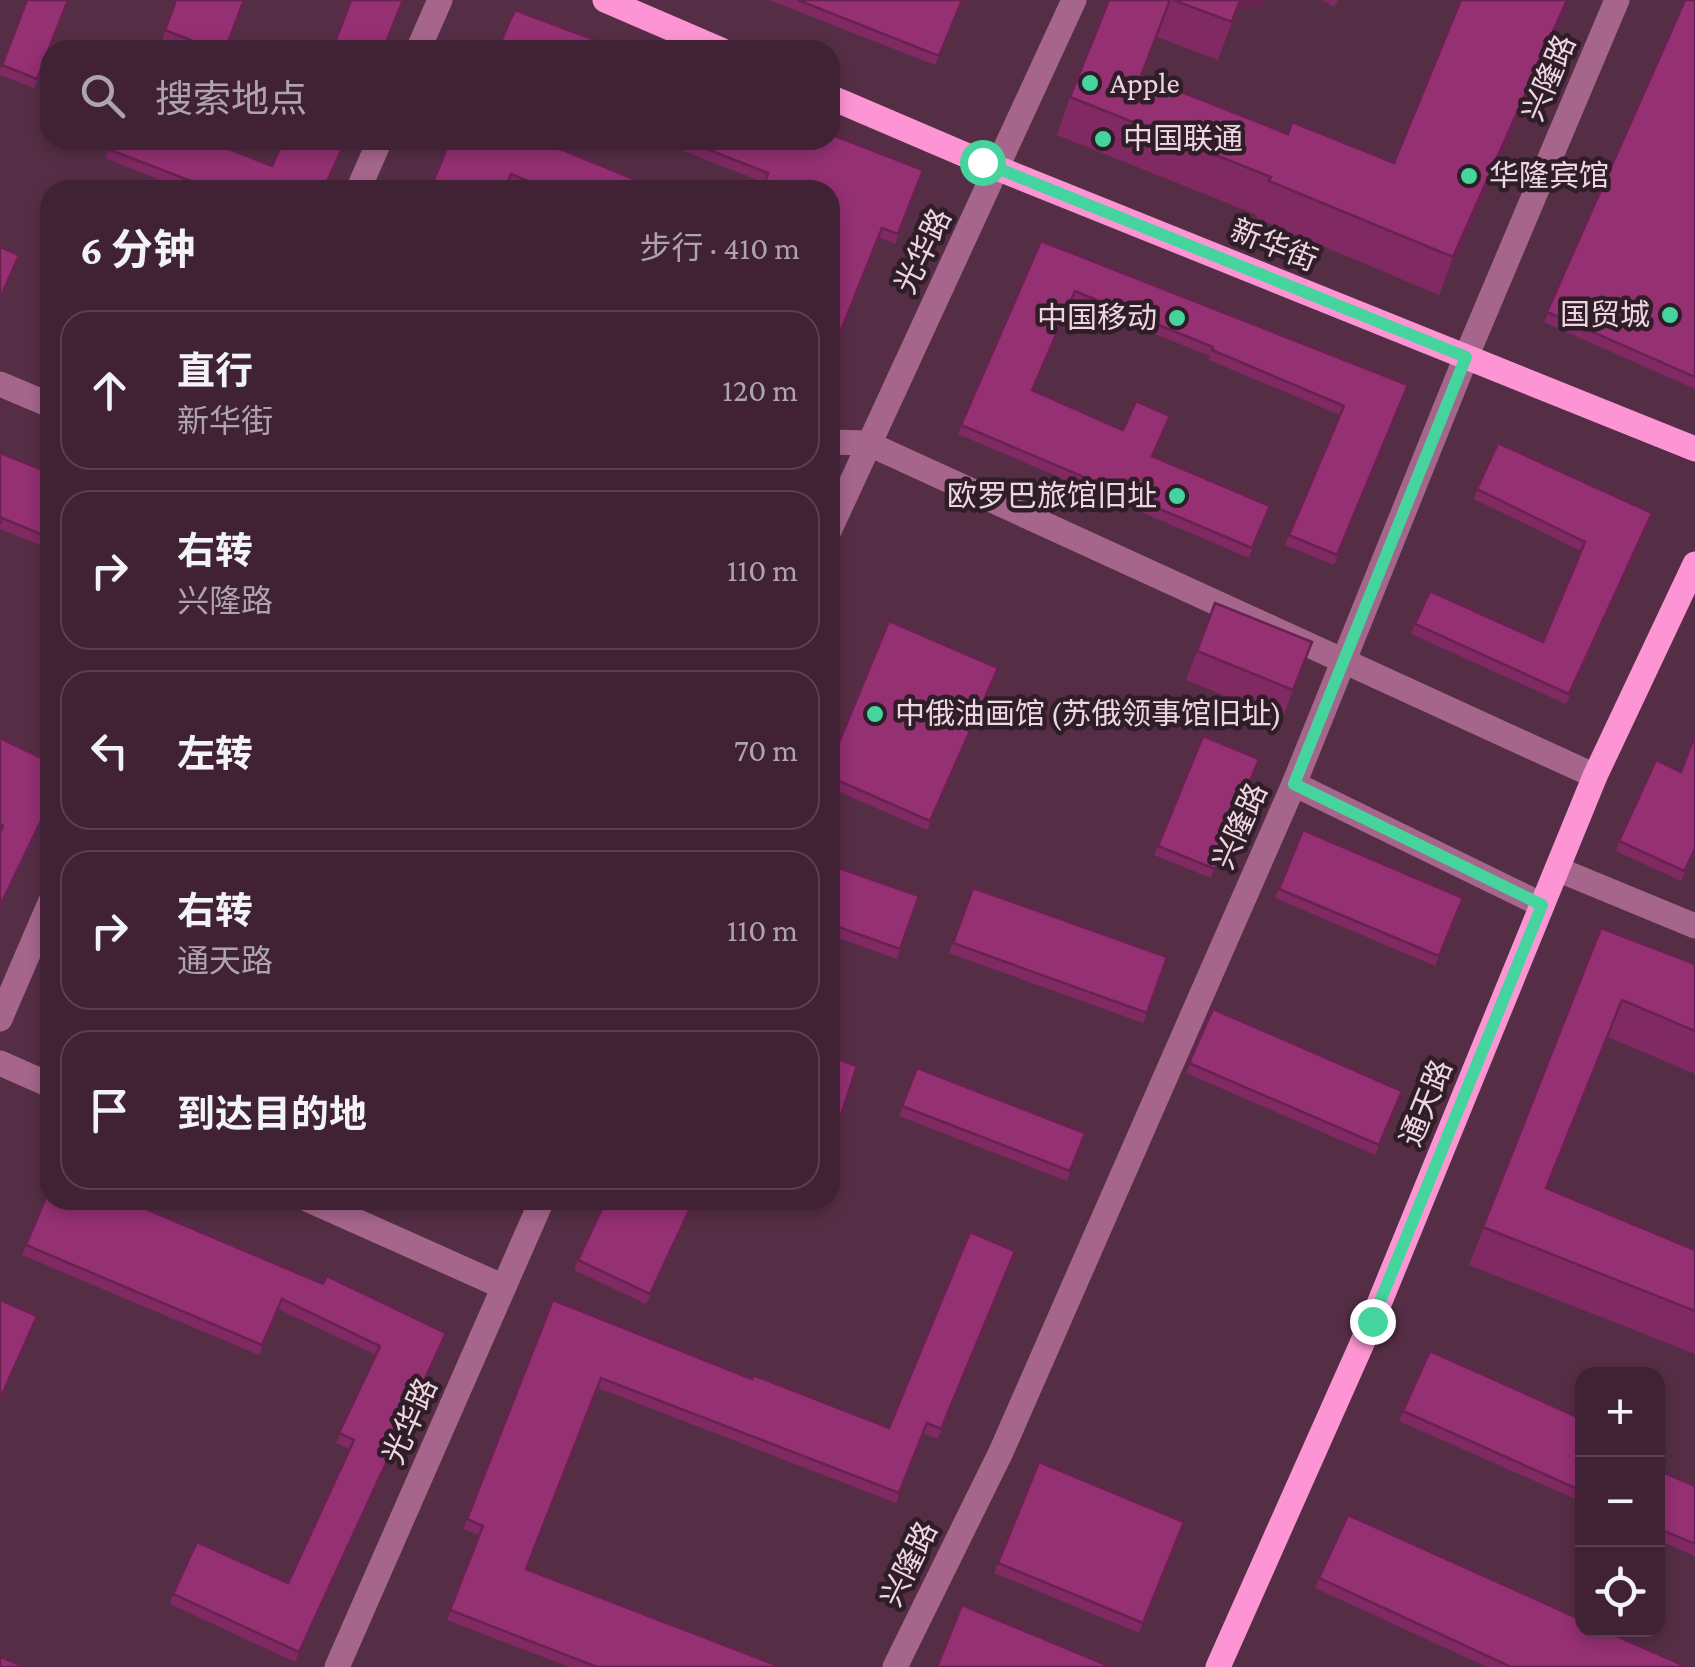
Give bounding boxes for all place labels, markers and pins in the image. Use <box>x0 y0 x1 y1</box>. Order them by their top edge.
place label: Apple <box>1110 66 1180 100</box>
marker: Apple <box>1079 72 1101 94</box>
place label: 中国联通 <box>1123 122 1243 155</box>
marker: 中国联通 <box>1092 128 1114 150</box>
place label: 华隆宾馆 <box>1489 159 1609 192</box>
marker: 华隆宾馆 <box>1458 165 1480 187</box>
place label: 国贸城 <box>1560 298 1650 331</box>
place label: 中国移动 <box>1037 301 1157 334</box>
marker: 国贸城 <box>1659 304 1681 326</box>
marker: 中国移动 <box>1166 307 1188 329</box>
place label: 欧罗巴旅馆旧址 <box>947 479 1157 512</box>
marker: 欧罗巴旅馆旧址 <box>1166 485 1188 507</box>
place label: 中俄油画馆 (苏俄领事馆旧址) <box>895 697 1282 731</box>
marker: 中俄油画馆 (苏俄领事馆旧址) <box>864 703 886 725</box>

